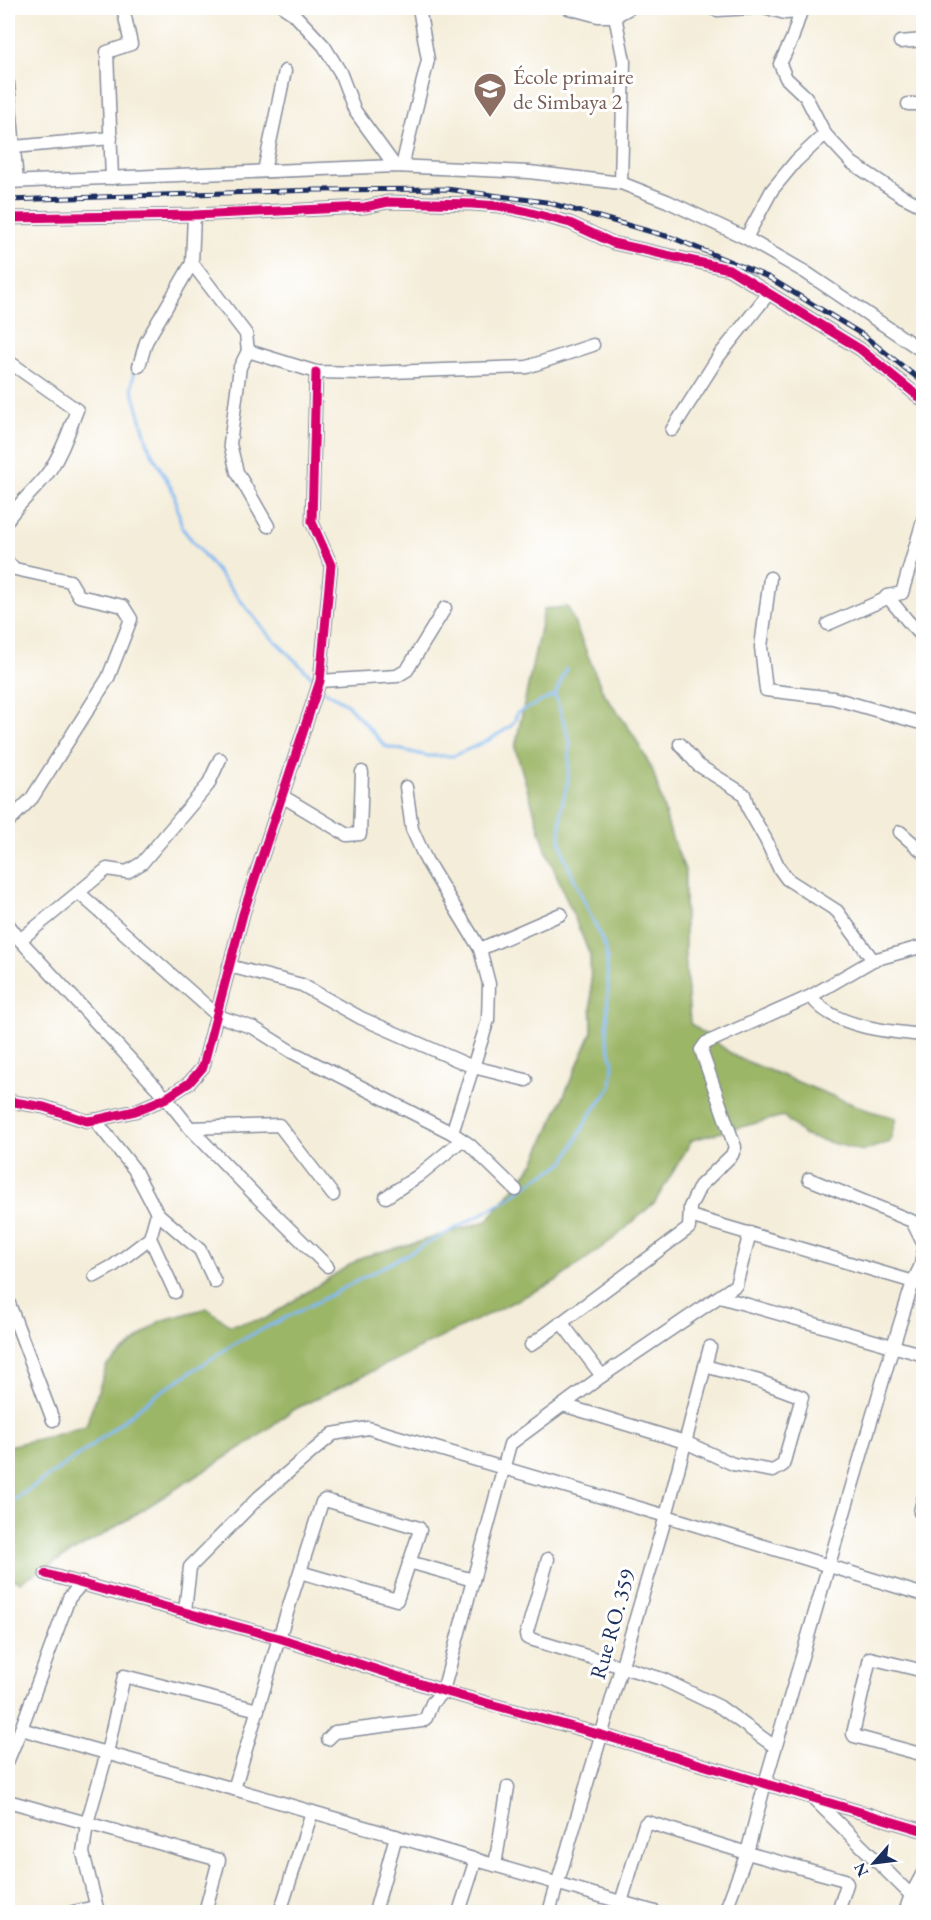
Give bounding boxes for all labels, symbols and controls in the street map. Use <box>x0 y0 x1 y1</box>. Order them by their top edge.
place label: École primaire de Simbaya 2 <box>513 62 634 116</box>
school or university icon: École primaire de Simbaya 2 <box>472 71 508 118</box>
street label: Rue RO. 359 <box>583 1565 642 1683</box>
north arrow <box>844 1833 904 1893</box>
text: N <box>849 1859 874 1880</box>

